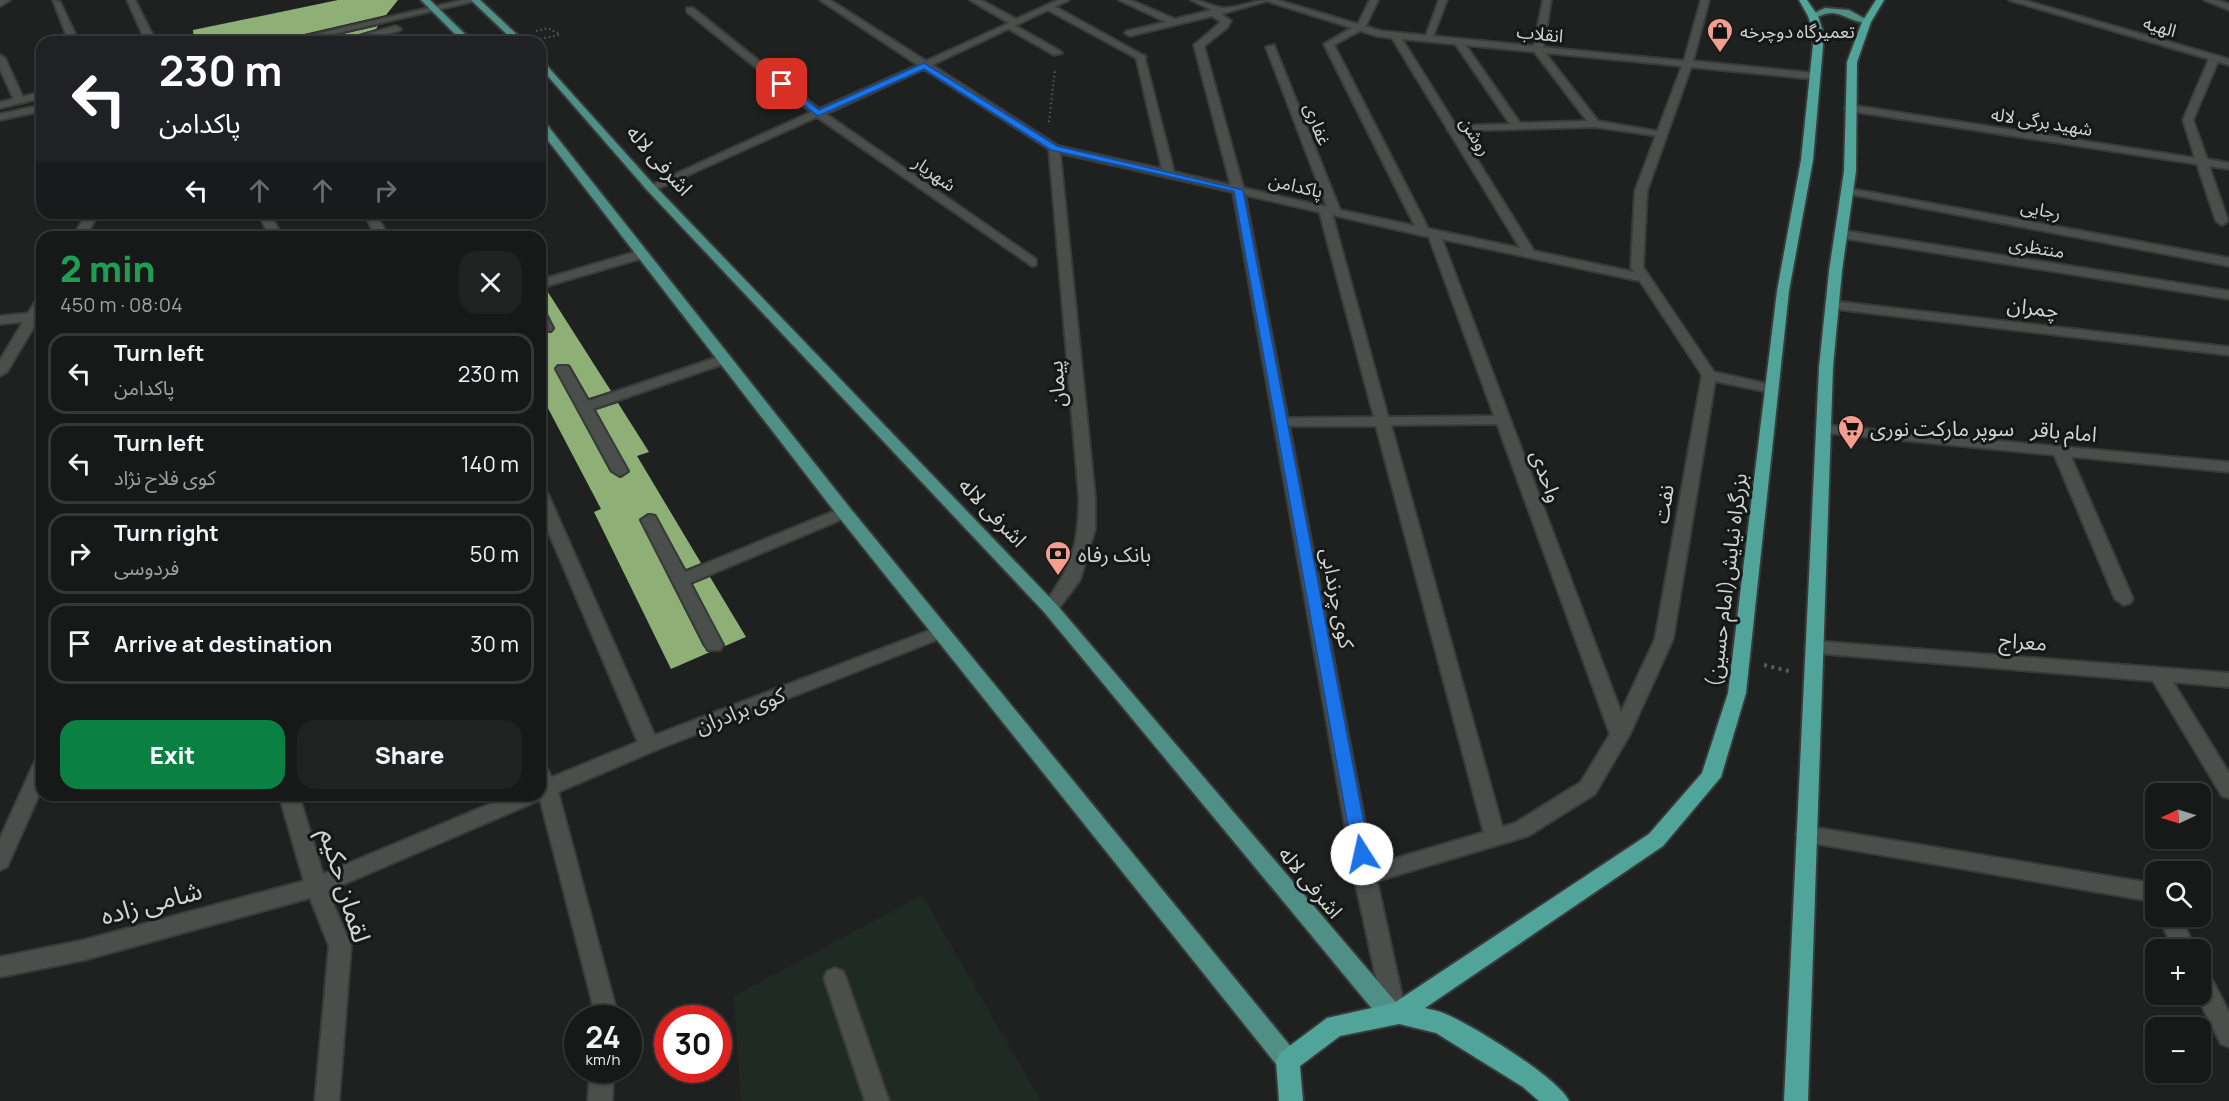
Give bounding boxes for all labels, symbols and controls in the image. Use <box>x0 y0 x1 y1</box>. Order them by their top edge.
street label: الهیه <box>2141 10 2179 42</box>
shop icon: تعمیرگاه دوچرخه <box>1705 16 1735 54</box>
street label: انقلاب <box>1516 19 1564 47</box>
place label: تعمیرگاه دوچرخه <box>1740 19 1855 43</box>
text: 230 m <box>159 41 282 99</box>
pin <box>756 58 807 109</box>
icon: left <box>60 60 138 138</box>
icon: arrive <box>765 67 798 100</box>
street label: غفاری <box>1299 99 1337 149</box>
street label: شهید برگی لاله <box>1989 101 2095 141</box>
text: پاکدامن <box>159 104 241 141</box>
street label: روشن <box>1455 112 1497 160</box>
street label: اشرفی لاله <box>621 119 699 201</box>
street label: شهریار <box>908 149 961 196</box>
street label: پاکدامن <box>1267 167 1325 203</box>
icon: left <box>180 174 213 207</box>
icon: ahead <box>243 174 276 207</box>
icon: ahead <box>306 174 339 207</box>
icon: right <box>369 174 402 207</box>
street label: رجایی <box>2019 193 2063 225</box>
street label: منتظری <box>2007 231 2067 263</box>
text: 2 min <box>60 244 155 293</box>
button: close <box>459 251 522 314</box>
street label: چمران <box>2006 290 2060 324</box>
text: 450 m · 08:04 <box>60 291 183 318</box>
text: Turn left <box>114 338 204 368</box>
icon: left <box>63 357 96 390</box>
text: 230 m <box>458 359 519 389</box>
street label: پیمان <box>1040 359 1072 409</box>
text: پاکدامن <box>114 374 175 401</box>
supermarket icon: سوپر مارکت نوری <box>1836 413 1866 451</box>
place label: سوپر مارکت نوری <box>1870 414 2014 442</box>
street label: امام باقر <box>2029 414 2098 451</box>
text: Turn left <box>114 428 204 458</box>
street label: واحدی <box>1525 446 1569 506</box>
icon: left <box>63 447 96 480</box>
text: 140 m <box>461 449 519 479</box>
text: کوی فلاح نژاد <box>114 464 216 491</box>
street label: اشرفی لاله <box>953 471 1033 553</box>
street label: بزرگراه نیایش(امام حسین) <box>1699 471 1756 689</box>
street label: نفت <box>1646 483 1680 525</box>
text: Turn right <box>114 518 219 548</box>
icon: right <box>63 537 96 570</box>
text: 50 m <box>470 539 519 569</box>
bank icon: بانک رفاه <box>1043 539 1073 577</box>
place label: بانک رفاه <box>1078 540 1151 568</box>
street label: کوی چرندابی <box>1314 545 1362 651</box>
text: فردوسی <box>114 554 179 581</box>
street label: معراج <box>1998 625 2048 659</box>
icon: arrive <box>63 627 96 660</box>
text: Arrive at destination <box>114 629 332 659</box>
text: 30 m <box>470 629 519 659</box>
street label: کوی برادران <box>691 680 789 740</box>
button: Exit <box>60 720 285 789</box>
button: Share <box>297 720 522 789</box>
north arrow <box>2145 783 2211 849</box>
map controls <box>2145 783 2211 1083</box>
position arrow <box>1330 822 1394 886</box>
street label: لقمان حکیم <box>309 823 380 948</box>
street label: اشرفی لاله <box>1273 840 1349 924</box>
button: search <box>2145 861 2211 927</box>
street label: شامی زاده <box>96 871 206 933</box>
button: + <box>2145 939 2211 1005</box>
speed limit sign: 30 <box>654 1005 732 1083</box>
text: 24 <box>585 1016 621 1057</box>
button: − <box>2145 1017 2211 1083</box>
text: km/h <box>586 1049 620 1070</box>

